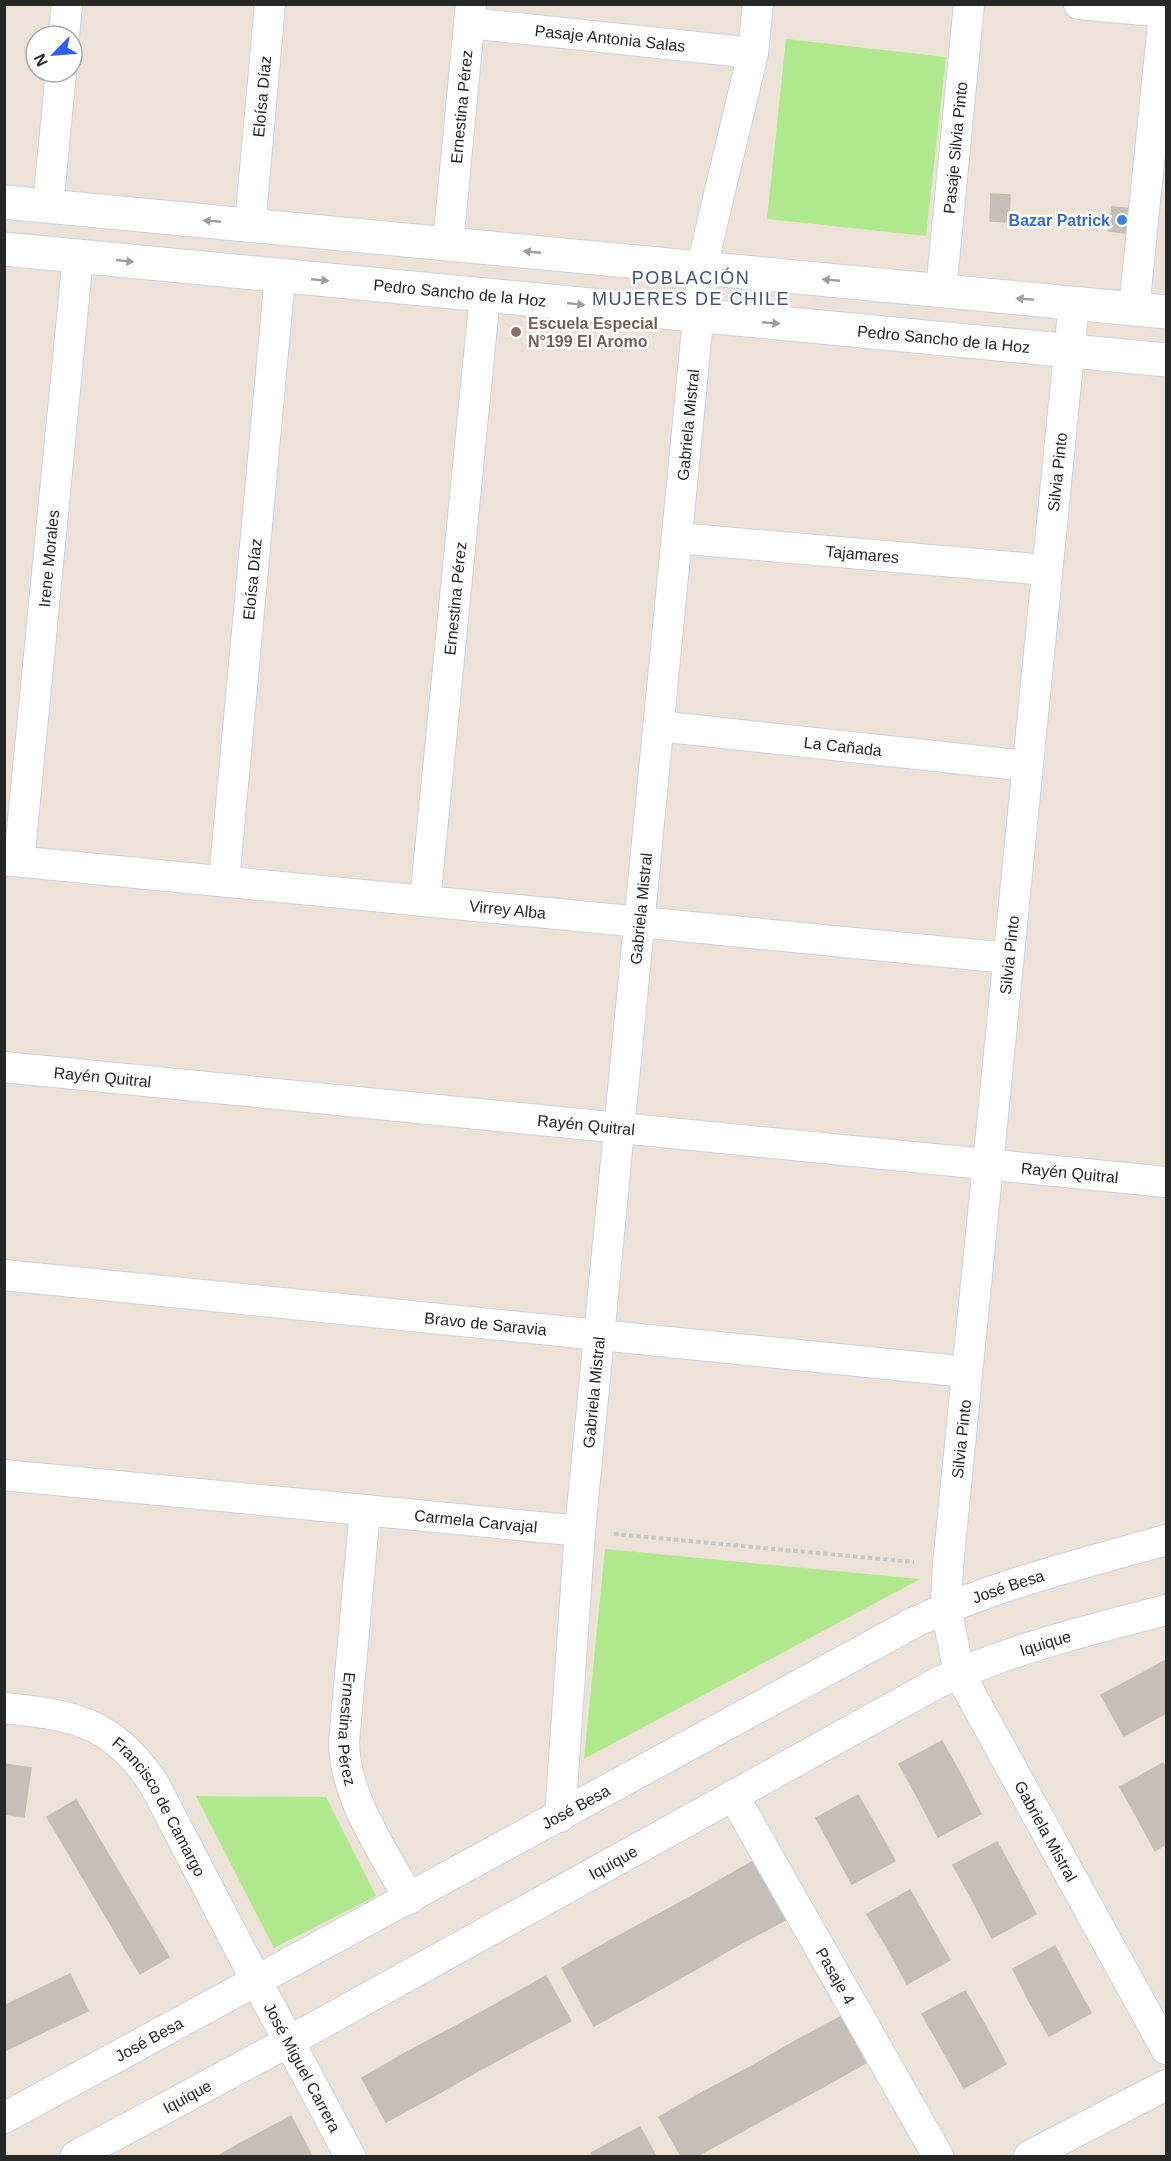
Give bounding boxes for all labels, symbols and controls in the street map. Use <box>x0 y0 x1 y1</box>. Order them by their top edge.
street label: Pasaje Antonia Salas <box>534 22 686 55</box>
north arrow <box>24 24 84 84</box>
street label: Ernestina Pérez <box>448 49 476 164</box>
text: N <box>31 51 51 69</box>
street label: Eloísa Díaz <box>250 55 274 138</box>
street label: Pasaje Silvia Pinto <box>941 81 970 215</box>
place label: Bazar Patrick <box>1009 212 1110 229</box>
marker: Bazar Patrick <box>1115 213 1129 227</box>
one-way arrow <box>203 216 222 226</box>
one-way arrow <box>522 247 541 257</box>
one-way arrow <box>116 256 135 266</box>
district label: POBLACIÓN MUJERES DE CHILE <box>592 267 790 309</box>
one-way arrow <box>310 275 329 285</box>
one-way arrow <box>821 275 840 285</box>
street label: Pedro Sancho de la Hoz <box>373 276 547 310</box>
one-way arrow <box>1015 294 1034 304</box>
one-way arrow <box>567 299 586 309</box>
place label: Escuela Especial N°199 El Aromo <box>528 315 658 350</box>
one-way arrow <box>761 318 780 328</box>
street label: Pedro Sancho de la Hoz <box>856 323 1031 356</box>
marker: Escuela Especial N°199 El Aromo <box>509 325 523 339</box>
street label: Gabriela Mistral <box>674 368 702 482</box>
street label: Silvia Pinto <box>1045 432 1070 512</box>
street label: Irene Morales <box>36 509 62 608</box>
street label: Eloísa Díaz <box>240 538 265 621</box>
street label: Ernestina Pérez <box>441 541 470 656</box>
street label: Tajamares <box>825 543 900 566</box>
street label: La Cañada <box>803 734 883 759</box>
street label: Gabriela Mistral <box>627 852 655 965</box>
street label: Virrey Alba <box>468 897 547 922</box>
street label: Silvia Pinto <box>997 915 1022 995</box>
street label: Rayén Quitral <box>53 1064 152 1091</box>
street label: Rayén Quitral <box>537 1112 636 1138</box>
street label: Rayén Quitral <box>1020 1160 1119 1186</box>
street label: Bravo de Saravia <box>424 1309 548 1339</box>
street label: Gabriela Mistral <box>580 1336 608 1449</box>
street label: Silvia Pinto <box>949 1399 974 1479</box>
street label: Carmela Carvajal <box>413 1507 538 1536</box>
street label: José Besa <box>970 1567 1046 1607</box>
street label: Iquique <box>1018 1628 1073 1659</box>
street label: Ernestina Pérez <box>335 1672 359 1788</box>
street label: Francisco de Camargo <box>109 1734 209 1879</box>
street label: Gabriela Mistral <box>1011 1778 1080 1884</box>
street label: José Besa <box>539 1782 613 1832</box>
street label: Iquique <box>586 1843 640 1883</box>
street label: Pasaje 4 <box>812 1945 858 2007</box>
street label: José Miguel Carrera <box>261 2000 344 2135</box>
street label: José Besa <box>112 2014 186 2065</box>
street label: Iquique <box>160 2077 214 2117</box>

